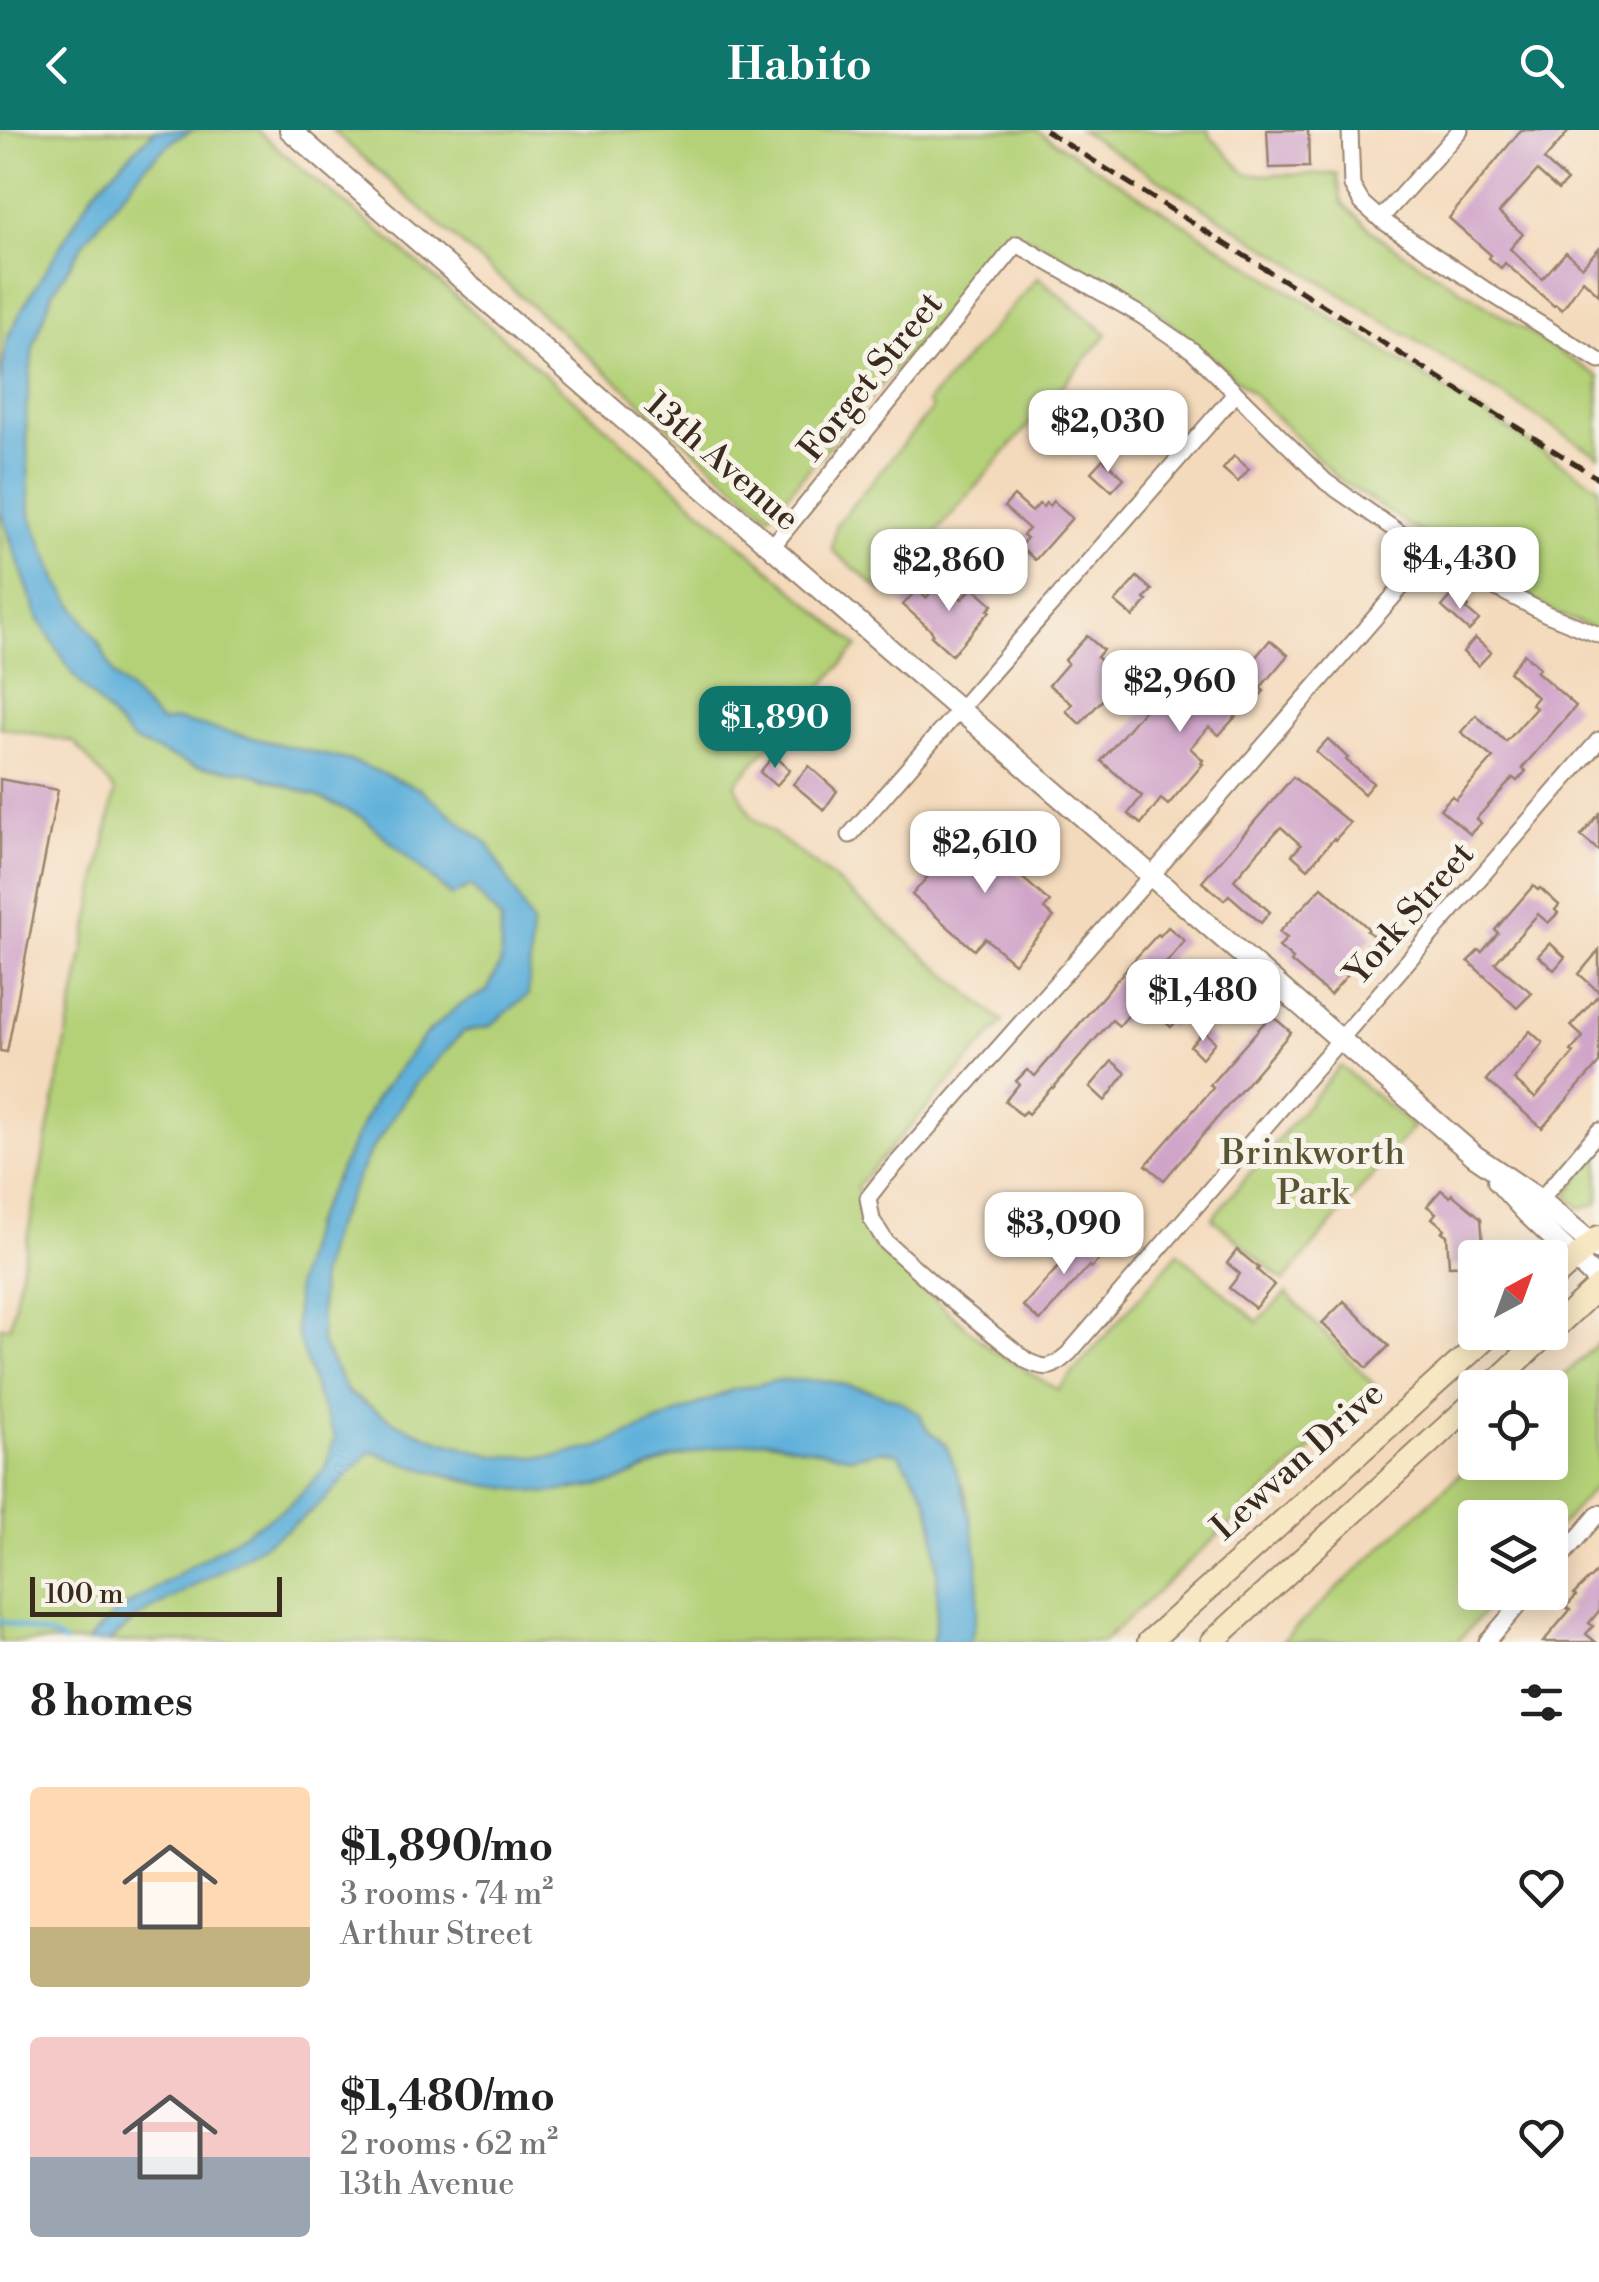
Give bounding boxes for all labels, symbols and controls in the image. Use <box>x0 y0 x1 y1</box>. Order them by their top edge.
text: Habito <box>727 37 872 94</box>
icon: back <box>30 38 85 93</box>
icon: search <box>1514 38 1569 93</box>
street label: Forget Street <box>790 284 952 470</box>
street label: 13th Avenue <box>636 383 808 541</box>
pin: $2,030 <box>1027 390 1189 475</box>
text: $2,030 <box>1051 402 1165 442</box>
pin: $4,430 <box>1379 527 1541 612</box>
pin: $2,860 <box>868 529 1030 614</box>
text: $4,430 <box>1403 539 1517 579</box>
text: $2,860 <box>893 541 1005 581</box>
pin: $2,960 <box>1099 650 1261 735</box>
text: $2,960 <box>1124 662 1236 702</box>
pin: $1,890 <box>694 686 856 771</box>
text: $1,890 <box>721 698 829 738</box>
pin: $2,610 <box>904 811 1066 896</box>
text: $2,610 <box>932 823 1038 863</box>
street label: York Street <box>1335 834 1484 996</box>
pin: $1,480 <box>1122 959 1284 1044</box>
text: $1,480 <box>1148 971 1258 1011</box>
park label: Brinkworth Park <box>1220 1132 1405 1215</box>
pin: $3,090 <box>983 1192 1145 1277</box>
text: $3,090 <box>1007 1204 1121 1244</box>
north arrow <box>1458 1240 1568 1350</box>
map controls <box>1458 1240 1568 1610</box>
button: locate <box>1458 1370 1568 1480</box>
street label: Lewvan Drive <box>1203 1372 1393 1550</box>
button: layers <box>1458 1500 1568 1610</box>
scale bar <box>30 1572 282 1616</box>
text: 100 m <box>45 1577 124 1612</box>
icon: filters <box>1514 1675 1569 1730</box>
text: 8 homes <box>30 1676 193 1729</box>
text: $1,890/mo <box>340 1821 553 1874</box>
icon: home <box>110 1827 230 1947</box>
icon: heart <box>1514 1860 1569 1915</box>
text: 3 rooms · 74 m² <box>340 1874 553 1914</box>
text: Arthur Street <box>340 1914 533 1954</box>
text: $1,480/mo <box>340 2071 555 2124</box>
icon: home <box>110 2077 230 2197</box>
icon: heart <box>1514 2110 1569 2165</box>
text: 2 rooms · 62 m² <box>340 2124 558 2164</box>
text: 13th Avenue <box>340 2164 514 2204</box>

